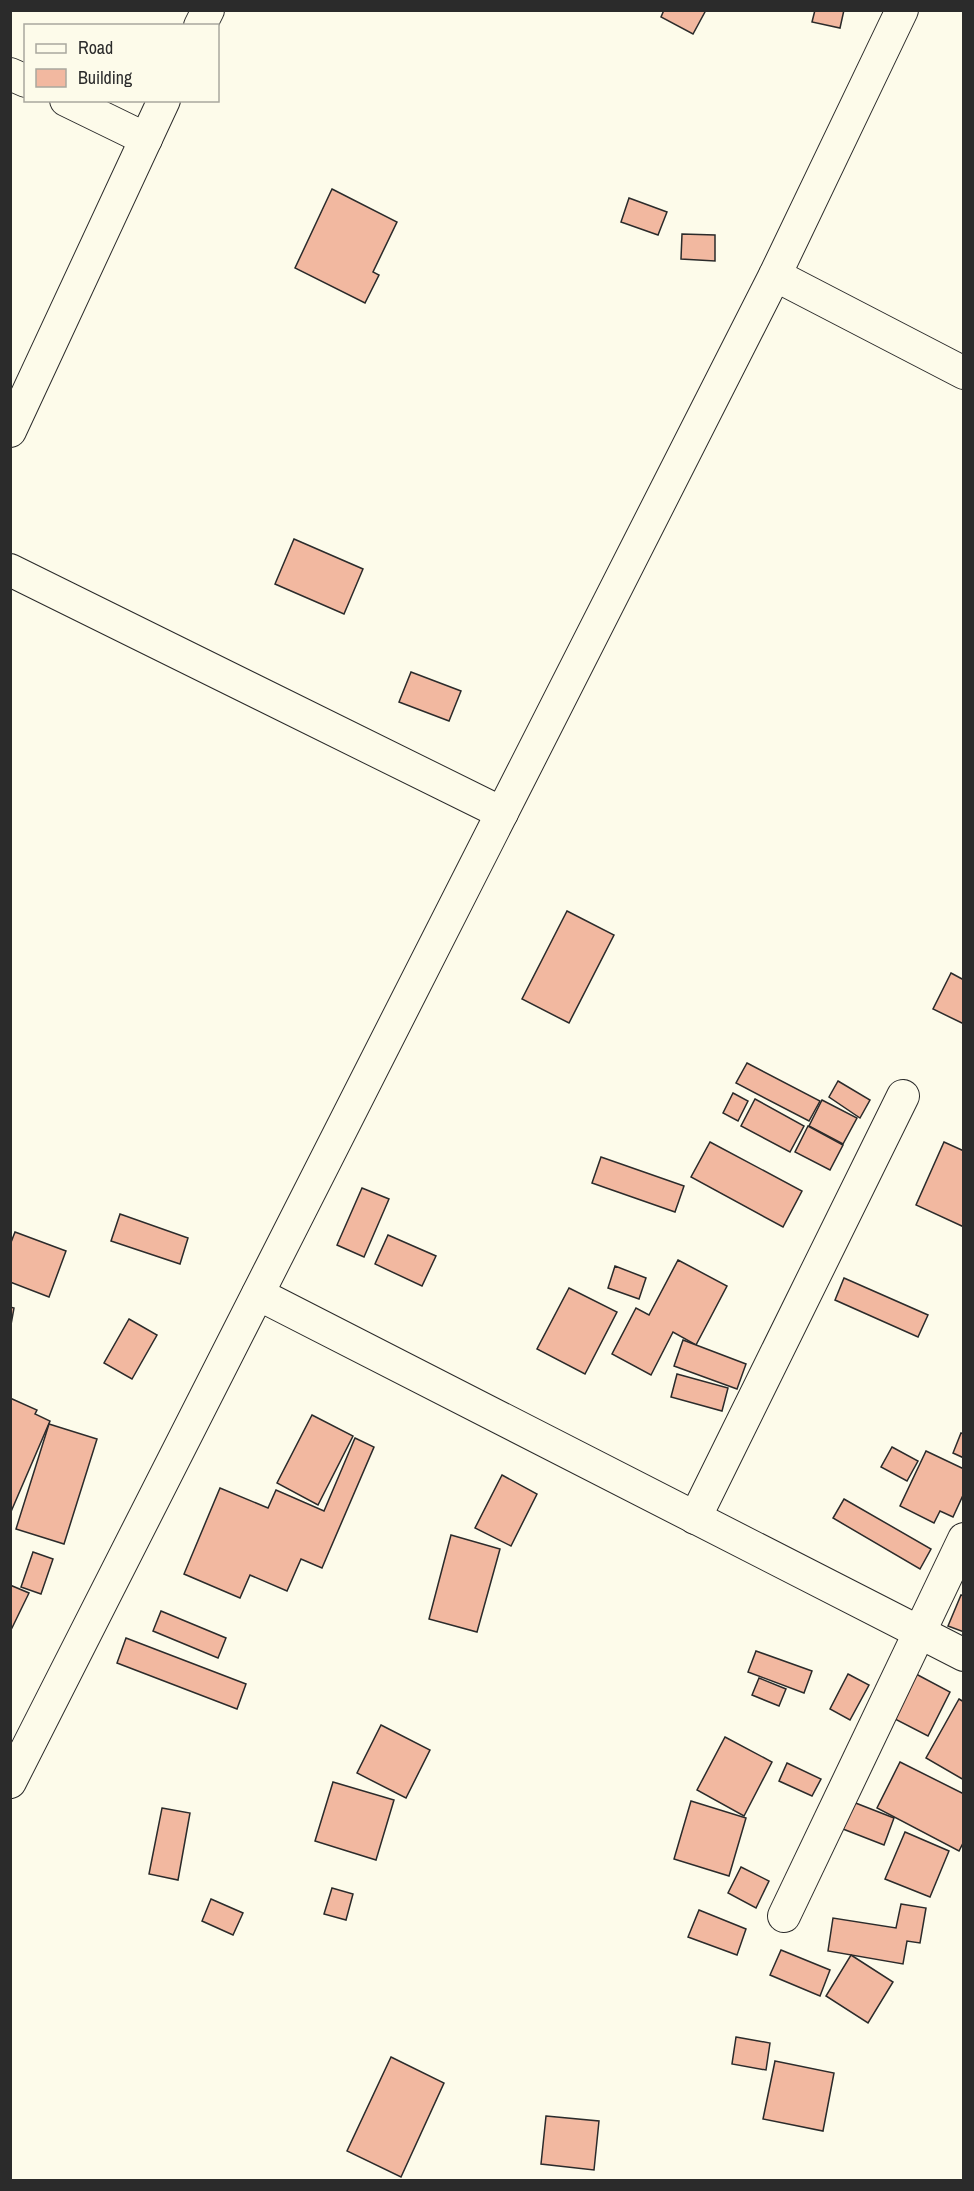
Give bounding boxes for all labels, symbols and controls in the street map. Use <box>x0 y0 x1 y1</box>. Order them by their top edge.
legend <box>24 24 219 102</box>
text: Road <box>78 35 113 60</box>
text: Building <box>78 65 133 90</box>

